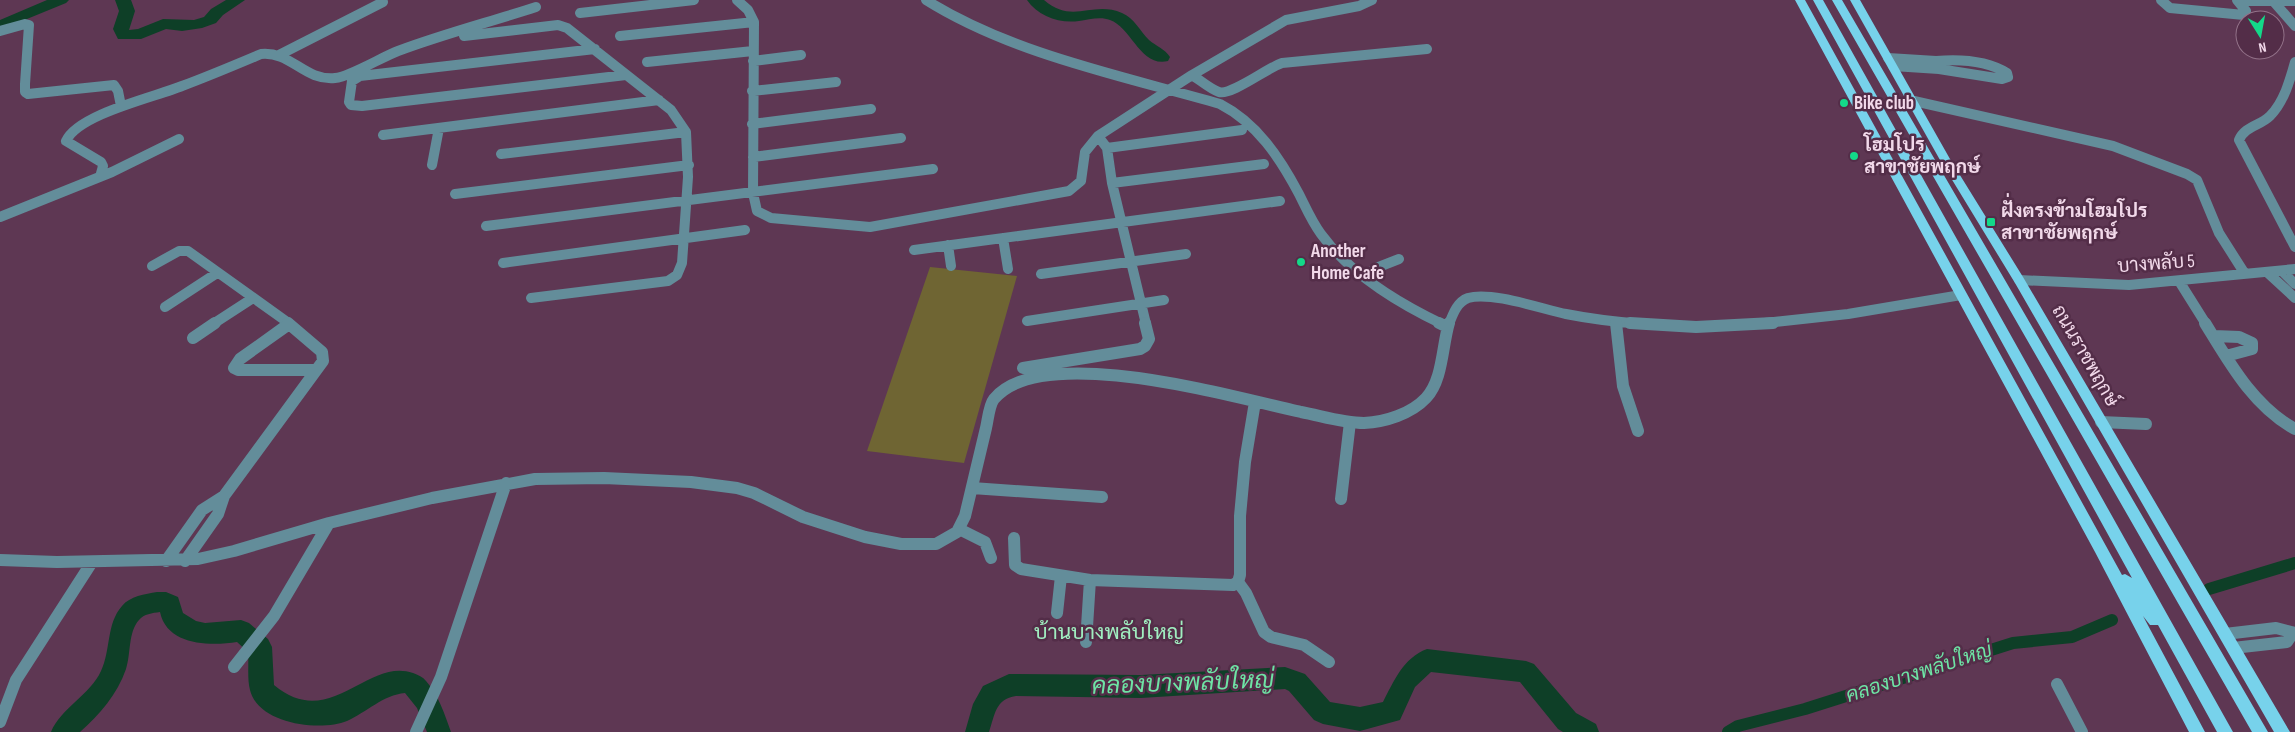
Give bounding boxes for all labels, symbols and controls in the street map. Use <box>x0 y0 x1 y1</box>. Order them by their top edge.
north arrow <box>2235 10 2285 60</box>
text: N <box>2257 38 2268 56</box>
place label: Bike club <box>1854 92 1914 115</box>
marker: Bike club <box>1838 97 1850 109</box>
place label: โฮมโปร สาขาชัยพฤกษ์ <box>1863 132 1981 179</box>
marker: โฮมโปร สาขาชัยพฤกษ์ <box>1848 150 1860 162</box>
place label: ฝั่งตรงข้ามโฮมโปร สาขาชัยพฤกษ์ <box>2001 193 2148 245</box>
marker: ฝั่งตรงข้ามโฮมโปร สาขาชัยพฤกษ์ <box>1985 216 1997 228</box>
place label: Another Home Cafe <box>1310 240 1384 285</box>
street label: บางพลับ 5 <box>2116 250 2196 278</box>
marker: Another Home Cafe <box>1295 256 1307 268</box>
street label: ถนนราชพฤกษ์ <box>2047 300 2126 412</box>
district label: บ้านบางพลับใหญ่ <box>1034 619 1184 645</box>
water label: คลองบางพลับใหญ่ <box>1842 636 1996 708</box>
water label: คลองบางพลับใหญ่ <box>1091 663 1276 701</box>

